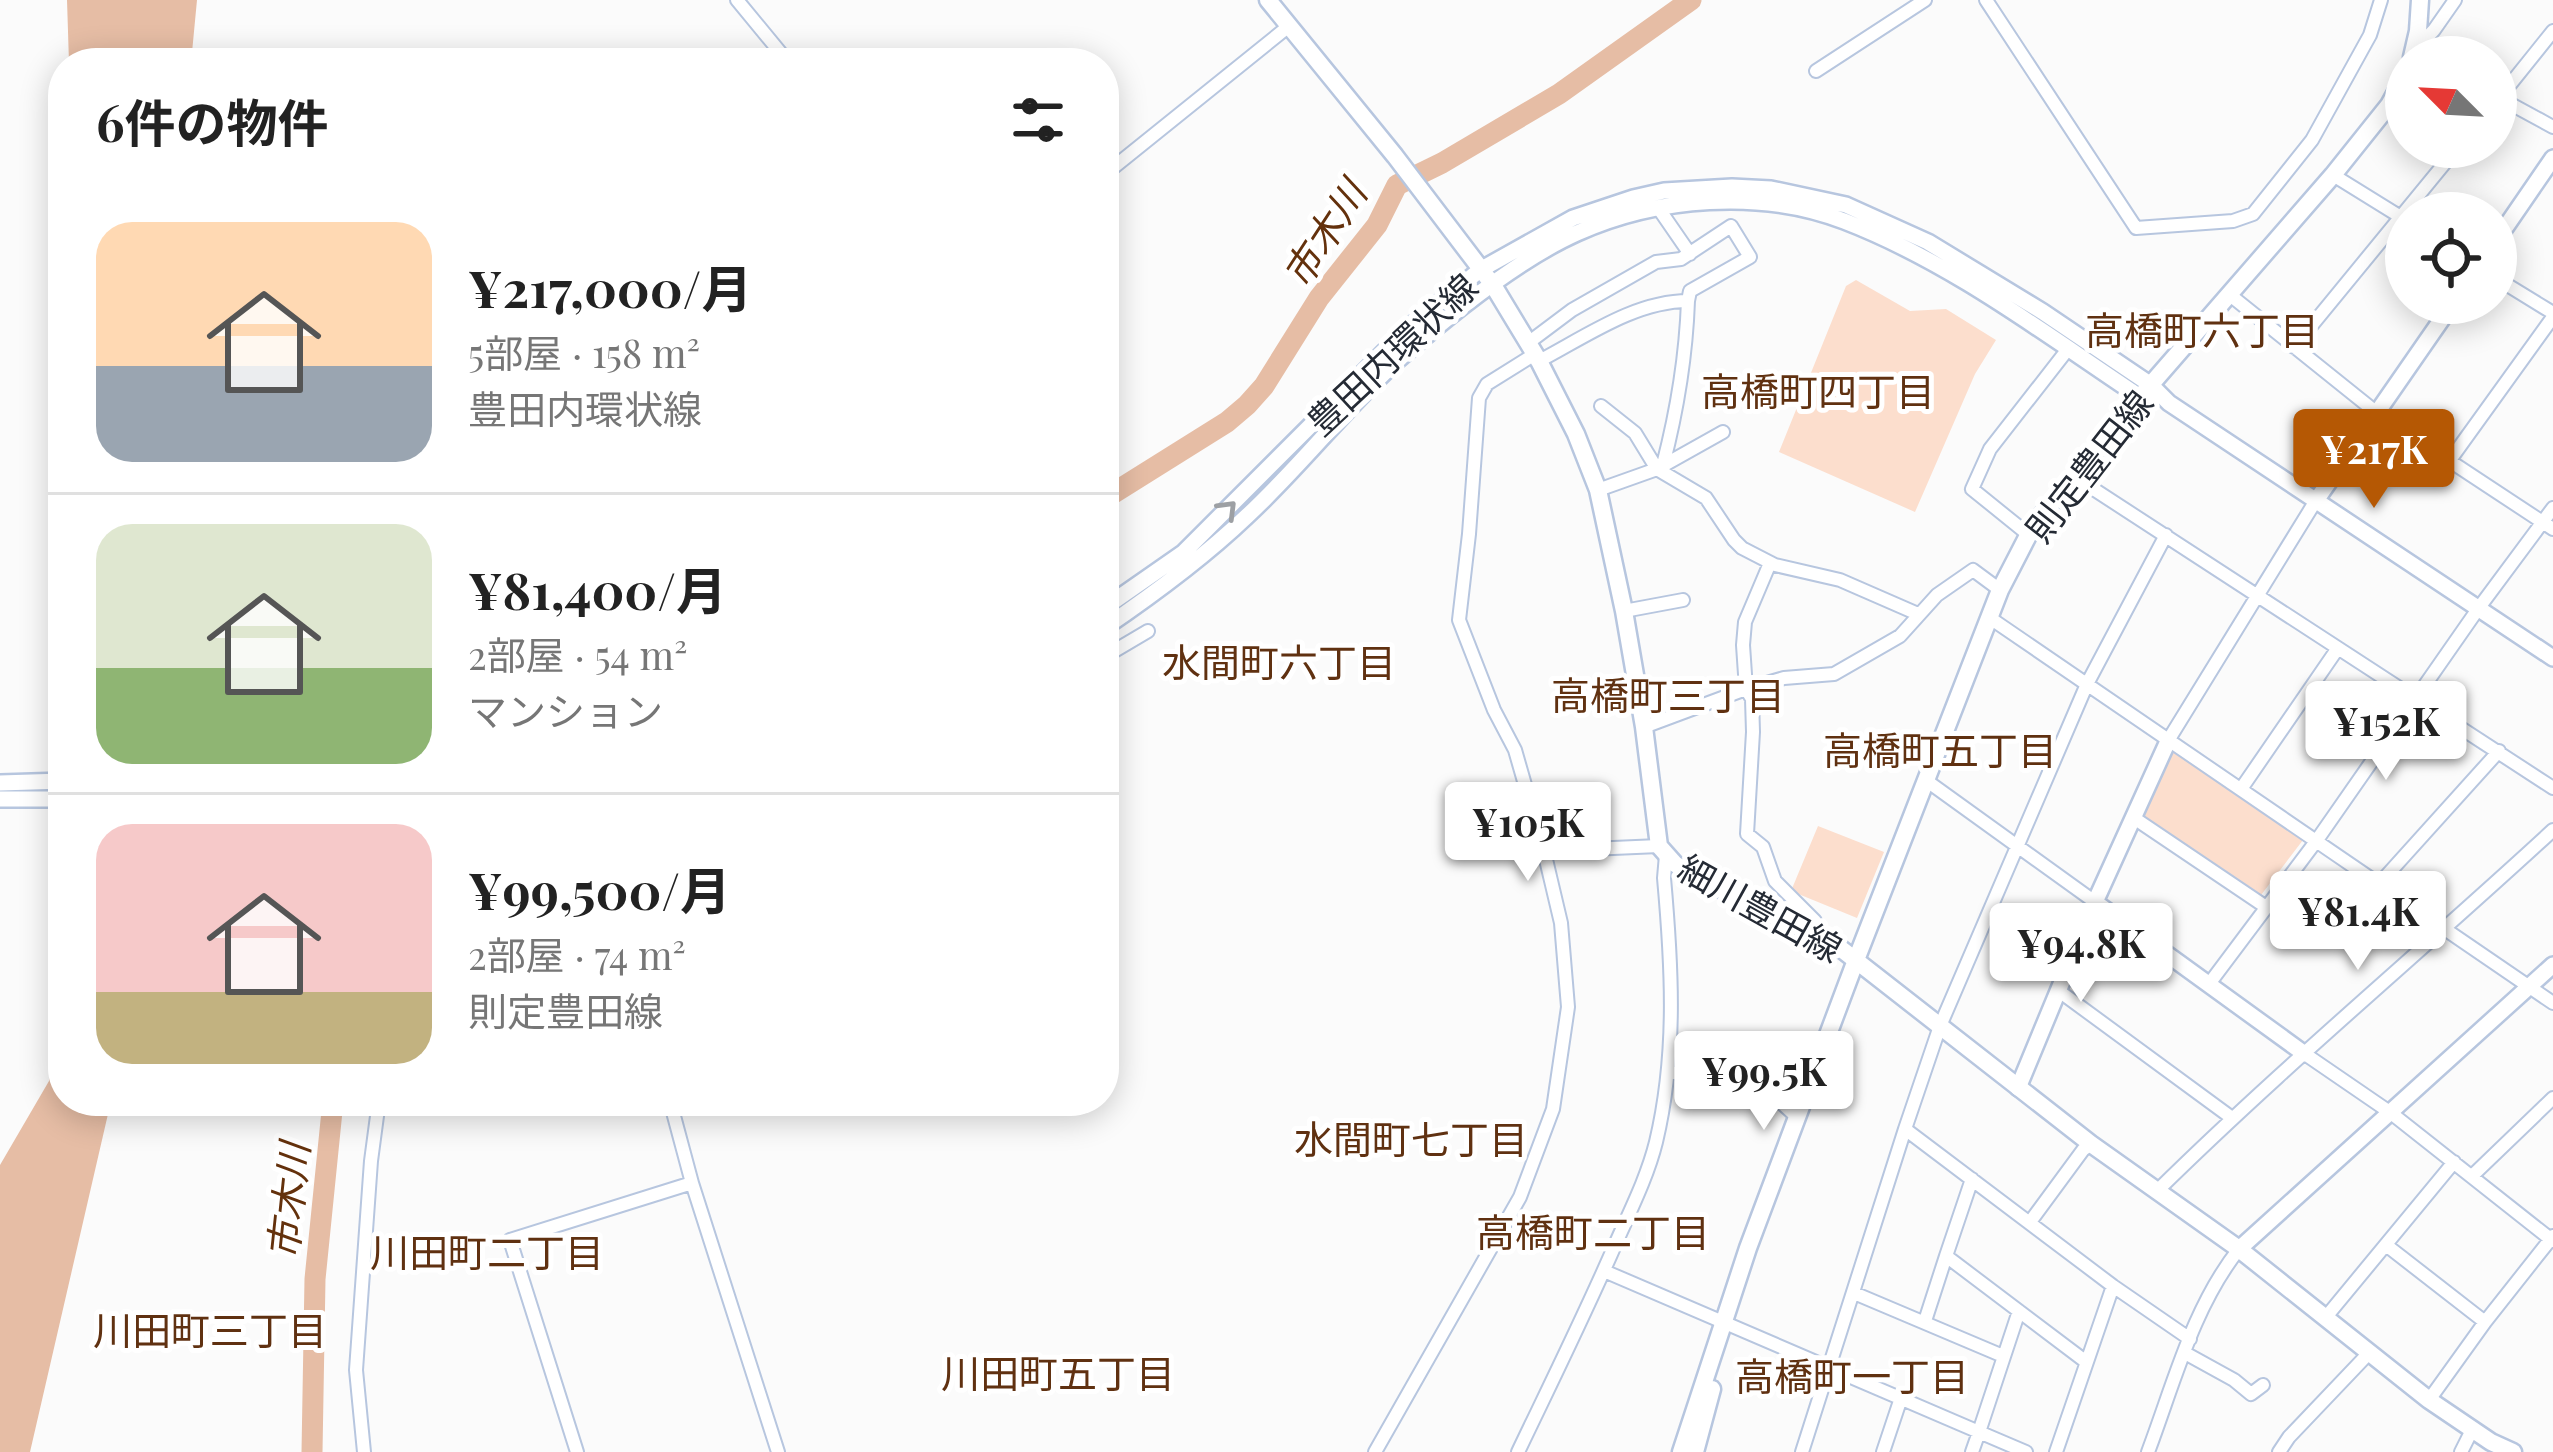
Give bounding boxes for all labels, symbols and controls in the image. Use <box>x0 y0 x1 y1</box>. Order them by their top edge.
north arrow <box>2385 36 2517 168</box>
map controls <box>2385 36 2517 324</box>
text: 6件の物件 <box>96 87 329 155</box>
icon: filters <box>1005 87 1071 153</box>
water label: 市木川 <box>1269 166 1379 296</box>
button: locate <box>2385 192 2517 324</box>
text: ¥217,000/月 <box>468 253 752 321</box>
street label: 豊田内環状線 <box>1296 262 1486 444</box>
icon: home <box>192 270 336 414</box>
district label: 高橋町六丁目 <box>2085 303 2319 355</box>
text: 5部屋 · 158 m² <box>468 326 700 378</box>
district label: 高橋町四丁目 <box>1701 364 1935 416</box>
street label: 則定豊田線 <box>2014 379 2162 551</box>
text: 豊田内環状線 <box>468 382 702 434</box>
pin: ¥217K <box>2290 409 2458 511</box>
text: ¥217K <box>2320 422 2428 474</box>
one-way arrow <box>1214 501 1236 523</box>
text: ¥81,400/月 <box>468 555 727 623</box>
icon: home <box>192 572 336 716</box>
text: 2部屋 · 54 m² <box>468 628 687 680</box>
district label: 水間町六丁目 <box>1162 635 1396 687</box>
district label: 高橋町三丁目 <box>1551 668 1785 720</box>
pin: ¥152K <box>2302 681 2470 783</box>
text: マンション <box>468 684 663 736</box>
text: ¥152K <box>2332 694 2440 746</box>
district label: 高橋町五丁目 <box>1823 723 2057 775</box>
pin: ¥105K <box>1444 782 1612 884</box>
text: ¥105K <box>1472 795 1584 847</box>
street label: 細川豊田線 <box>1671 842 1851 972</box>
text: ¥99,500/月 <box>468 855 731 923</box>
pin: ¥81.4K <box>2260 871 2456 973</box>
icon: home <box>192 872 336 1016</box>
text: ¥81.4K <box>2297 884 2419 936</box>
pin: ¥94.8K <box>1983 903 2179 1005</box>
text: ¥94.8K <box>2017 916 2145 968</box>
text: 2部屋 · 74 m² <box>468 928 686 980</box>
text: 則定豊田線 <box>468 984 663 1036</box>
pin: ¥99.5K <box>1666 1031 1862 1133</box>
text: ¥99.5K <box>1701 1044 1827 1096</box>
district label: 水間町七丁目 <box>1294 1112 1528 1164</box>
water label: 市木川 <box>255 1136 319 1262</box>
district label: 高橋町二丁目 <box>1476 1205 1710 1257</box>
district label: 川田町二丁目 <box>370 1225 604 1277</box>
district label: 川田町三丁目 <box>93 1303 327 1355</box>
district label: 川田町五丁目 <box>941 1346 1175 1398</box>
district label: 高橋町一丁目 <box>1735 1349 1969 1401</box>

